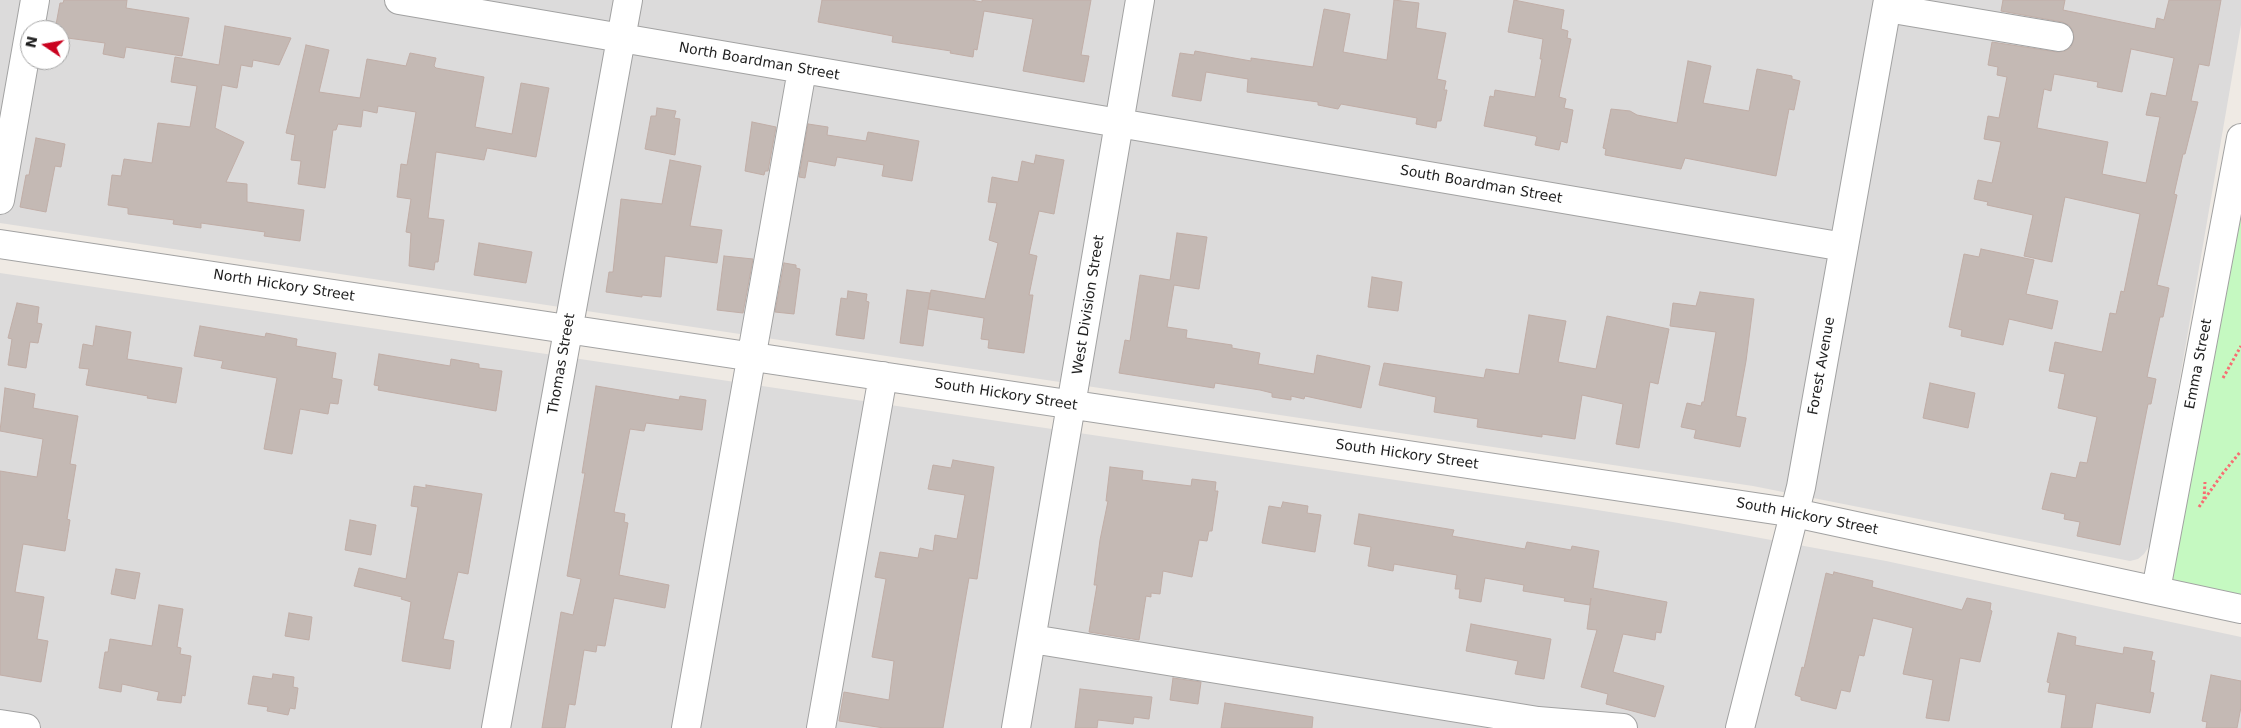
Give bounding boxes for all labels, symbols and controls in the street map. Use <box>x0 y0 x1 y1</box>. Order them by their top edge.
north arrow <box>20 20 70 70</box>
text: N <box>22 35 40 49</box>
street label: North Boardman Street <box>677 40 841 84</box>
street label: South Boardman Street <box>1399 162 1563 208</box>
street label: West Division Street <box>1070 234 1108 376</box>
street label: North Hickory Street <box>212 267 356 305</box>
street label: Thomas Street <box>545 312 579 416</box>
street label: Forest Avenue <box>1805 316 1839 416</box>
street label: Emma Street <box>2182 317 2216 411</box>
street label: South Hickory Street <box>933 375 1079 415</box>
street label: South Hickory Street <box>1334 437 1480 473</box>
street label: South Hickory Street <box>1734 495 1880 539</box>

